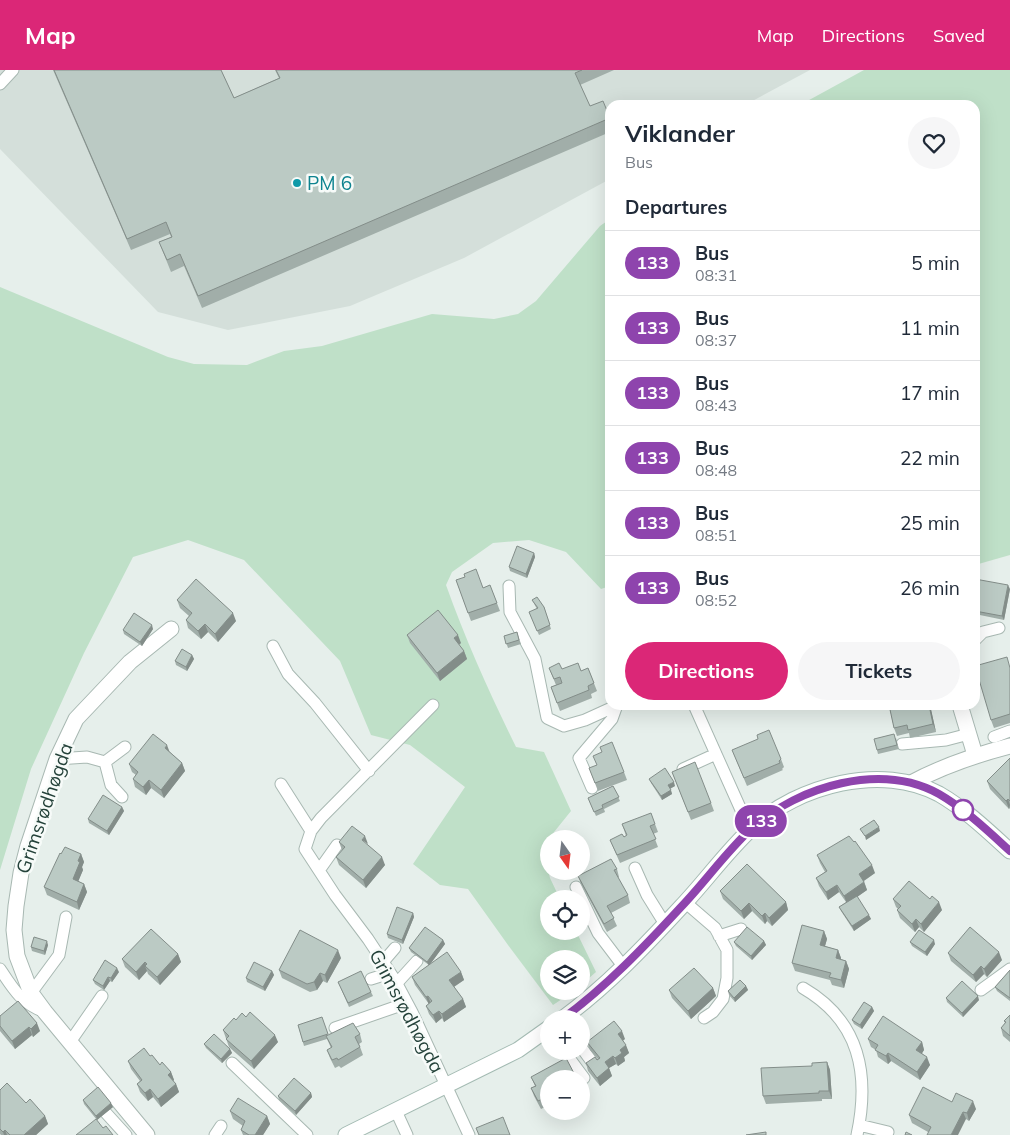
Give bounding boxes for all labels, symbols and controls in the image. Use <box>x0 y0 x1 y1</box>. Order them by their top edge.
text: Map <box>25 20 76 50</box>
text: Map <box>757 24 794 47</box>
text: Directions <box>822 24 905 47</box>
text: Saved <box>933 24 985 47</box>
button: heart <box>908 117 960 169</box>
text: Viklander <box>625 118 735 148</box>
text: Bus <box>625 152 653 172</box>
place label: PM 6 <box>307 171 352 195</box>
marker: PM 6 <box>291 177 303 189</box>
text: Departures <box>625 195 727 219</box>
text: Bus <box>695 241 729 265</box>
text: 133 <box>636 251 669 274</box>
text: 5 min <box>911 251 960 275</box>
text: 08:31 <box>695 265 737 285</box>
text: Bus <box>695 306 729 330</box>
text: 133 <box>636 316 669 339</box>
text: 11 min <box>900 316 960 340</box>
text: 08:37 <box>695 330 737 350</box>
text: Bus <box>695 371 729 395</box>
text: 133 <box>636 381 669 404</box>
text: 17 min <box>900 381 960 405</box>
text: 08:43 <box>695 395 737 415</box>
text: Bus <box>695 436 729 460</box>
text: 133 <box>636 446 669 469</box>
text: 22 min <box>900 446 960 470</box>
text: 08:48 <box>695 460 737 480</box>
text: Bus <box>695 501 729 525</box>
text: 133 <box>636 511 669 534</box>
text: 25 min <box>900 511 960 535</box>
text: 08:51 <box>695 525 737 545</box>
text: Bus <box>695 566 729 590</box>
text: 133 <box>636 576 669 599</box>
text: 26 min <box>900 576 960 600</box>
text: 08:52 <box>695 590 737 610</box>
button: Directions <box>625 642 788 700</box>
button: Tickets <box>798 642 960 700</box>
street label: Grimsrødhøgda <box>10 739 78 877</box>
unlabelled marker <box>952 799 974 821</box>
line badge: 133 <box>732 805 790 837</box>
text: 133 <box>745 809 777 832</box>
north arrow <box>540 830 590 880</box>
map controls <box>540 830 590 1120</box>
button: locate <box>540 890 590 940</box>
street label: Grimsrødhøgda <box>364 945 450 1077</box>
button: layers <box>540 950 590 1000</box>
button: + <box>540 1010 590 1060</box>
button: − <box>540 1070 590 1120</box>

